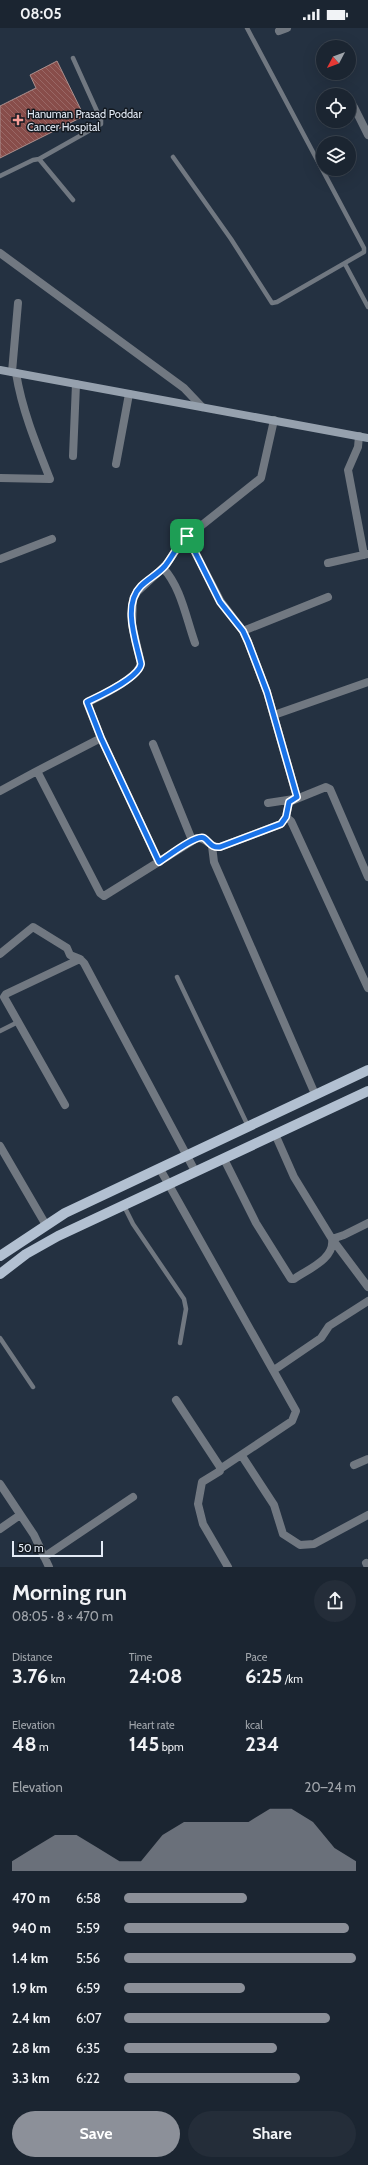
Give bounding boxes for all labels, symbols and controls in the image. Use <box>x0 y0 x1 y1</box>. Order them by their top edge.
text: 08:05 <box>20 5 62 23</box>
north arrow <box>316 40 356 80</box>
map controls <box>316 40 356 176</box>
button: locate <box>316 88 356 128</box>
place label: Hanuman Prasad Poddar Cancer Hospital <box>27 107 142 134</box>
marker: Hanuman Prasad Poddar Cancer Hospital <box>12 114 24 126</box>
button: layers <box>316 136 356 176</box>
pin <box>170 519 204 553</box>
icon: arrive <box>176 525 198 547</box>
scale bar <box>12 1539 103 1558</box>
text: 50 m <box>18 1541 44 1555</box>
text: Morning run <box>12 1579 127 1606</box>
button: share <box>314 1580 356 1622</box>
text: 08:05 · 8 × 470 m <box>12 1608 113 1624</box>
text: Distance <box>12 1650 53 1664</box>
text: Time <box>129 1650 152 1664</box>
text: Pace <box>245 1650 267 1664</box>
text: 3.76 <box>12 1664 48 1688</box>
text: 24:08 <box>129 1664 182 1688</box>
text: 6:25 <box>245 1664 282 1688</box>
text: km <box>48 1672 65 1686</box>
text: /km <box>282 1672 303 1686</box>
text: Elevation <box>12 1718 55 1732</box>
text: Heart rate <box>129 1718 175 1732</box>
text: kcal <box>245 1718 263 1732</box>
text: 48 <box>12 1732 37 1756</box>
text: 145 <box>129 1732 159 1756</box>
text: 234 <box>245 1732 279 1756</box>
text: m <box>37 1740 49 1754</box>
text: bpm <box>159 1740 184 1754</box>
text: Elevation <box>12 1779 63 1795</box>
text: 20–24 m <box>305 1779 356 1795</box>
text: 470 m <box>12 1890 50 1906</box>
text: 6:58 <box>76 1890 101 1906</box>
text: 940 m <box>12 1920 51 1936</box>
text: 5:59 <box>76 1920 100 1936</box>
text: 1.4 km <box>12 1950 48 1966</box>
text: 5:56 <box>76 1950 100 1966</box>
text: 1.9 km <box>12 1980 47 1996</box>
text: 6:59 <box>76 1980 101 1996</box>
text: 2.4 km <box>12 2010 50 2026</box>
text: 6:07 <box>76 2010 102 2026</box>
text: 2.8 km <box>12 2040 50 2056</box>
text: 6:35 <box>76 2040 100 2056</box>
text: 3.3 km <box>12 2070 49 2086</box>
text: 6:22 <box>76 2070 100 2086</box>
button: Save <box>12 2111 180 2157</box>
button: Share <box>188 2111 356 2157</box>

